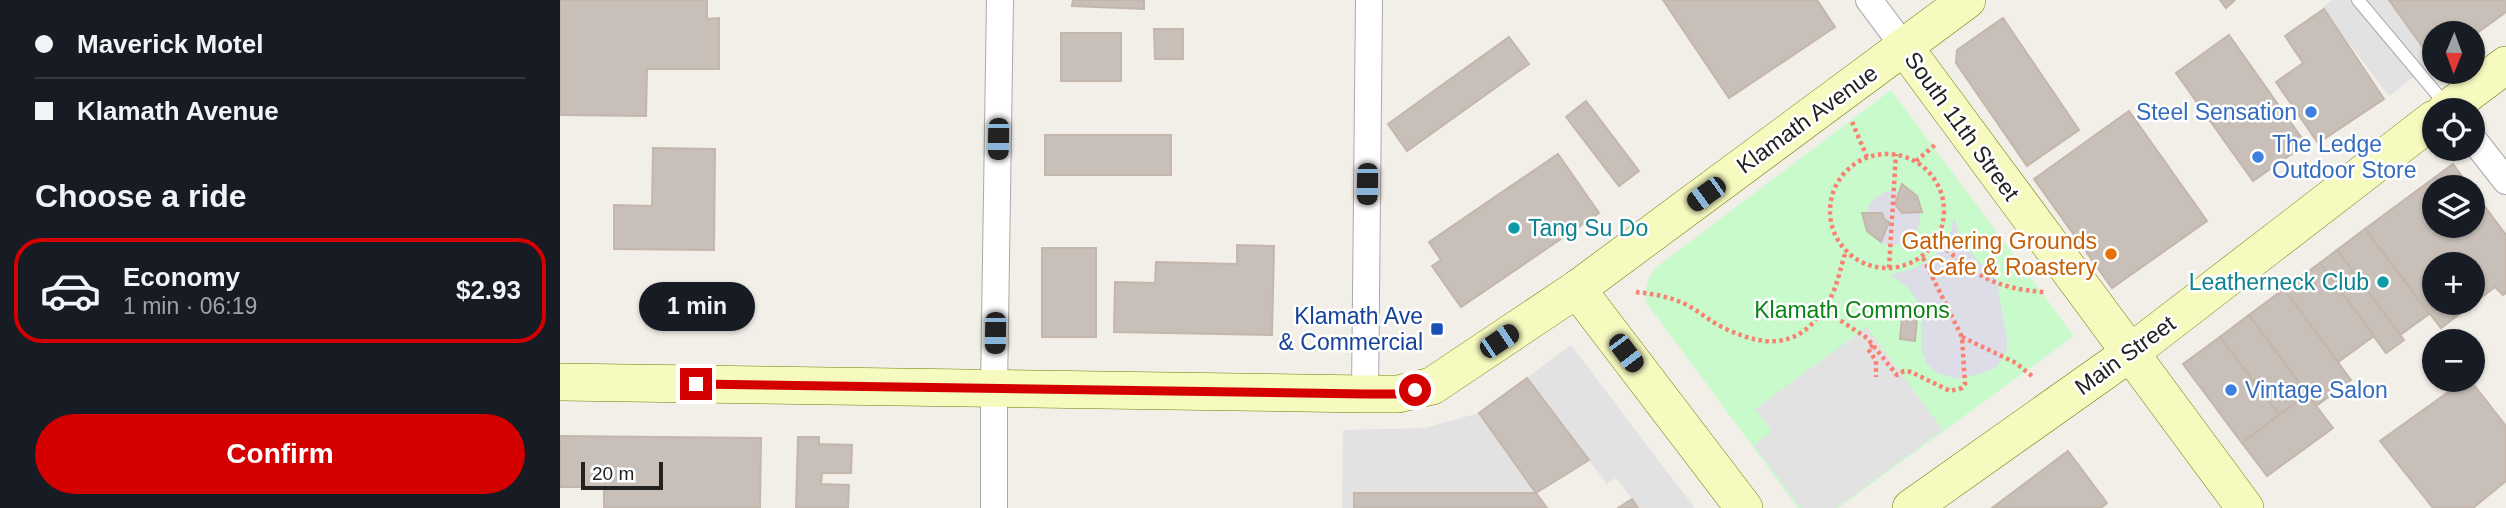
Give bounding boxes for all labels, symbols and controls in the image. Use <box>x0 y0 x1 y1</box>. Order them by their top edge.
north arrow <box>2422 21 2485 84</box>
map controls <box>2422 21 2485 392</box>
text: Maverick Motel <box>77 29 263 59</box>
street label: South 11th Street <box>1899 47 2025 206</box>
street label: Klamath Avenue <box>1732 59 1882 179</box>
text: Klamath Avenue <box>77 96 279 126</box>
button: locate <box>2422 98 2485 161</box>
place label: Steel Sensation <box>2136 99 2297 125</box>
marker: Steel Sensation <box>2303 104 2319 120</box>
car <box>988 118 1009 160</box>
place label: The Ledge Outdoor Store <box>2272 131 2416 183</box>
marker: The Ledge Outdoor Store <box>2250 149 2266 165</box>
car <box>1357 163 1378 205</box>
car <box>1683 173 1730 215</box>
button: layers <box>2422 175 2485 238</box>
text: Choose a ride <box>35 178 247 214</box>
place label: Tang Su Do <box>1528 215 1648 241</box>
marker: Tang Su Do <box>1506 220 1522 236</box>
place label: Gathering Grounds Cafe & Roastery <box>1901 228 2097 280</box>
marker: Gathering Grounds Cafe & Roastery <box>2103 246 2119 262</box>
button: + <box>2422 252 2485 315</box>
icon: car <box>39 259 102 322</box>
text: Economy <box>123 262 240 292</box>
place label: Leatherneck Club <box>2189 269 2369 295</box>
marker: Leatherneck Club <box>2375 274 2391 290</box>
text: $2.93 <box>456 275 521 305</box>
callout: 1 min <box>638 282 754 332</box>
text: 1 min · 06:19 <box>123 293 257 319</box>
text: 1 min <box>667 293 727 319</box>
park label: Klamath Commons <box>1754 297 1950 323</box>
place label: Klamath Ave & Commercial <box>1279 303 1423 355</box>
street label: Main Street <box>2070 310 2181 400</box>
car <box>985 312 1006 354</box>
marker: Klamath Ave & Commercial <box>1429 321 1445 337</box>
car <box>1476 321 1523 361</box>
button: − <box>2422 329 2485 392</box>
car <box>1605 330 1648 376</box>
route end <box>680 368 712 400</box>
route start <box>1399 374 1431 406</box>
place label: Vintage Salon <box>2245 377 2388 403</box>
marker: Vintage Salon <box>2223 382 2239 398</box>
button: Confirm <box>35 414 525 494</box>
scale bar <box>581 459 663 491</box>
text: 20 m <box>592 463 634 484</box>

